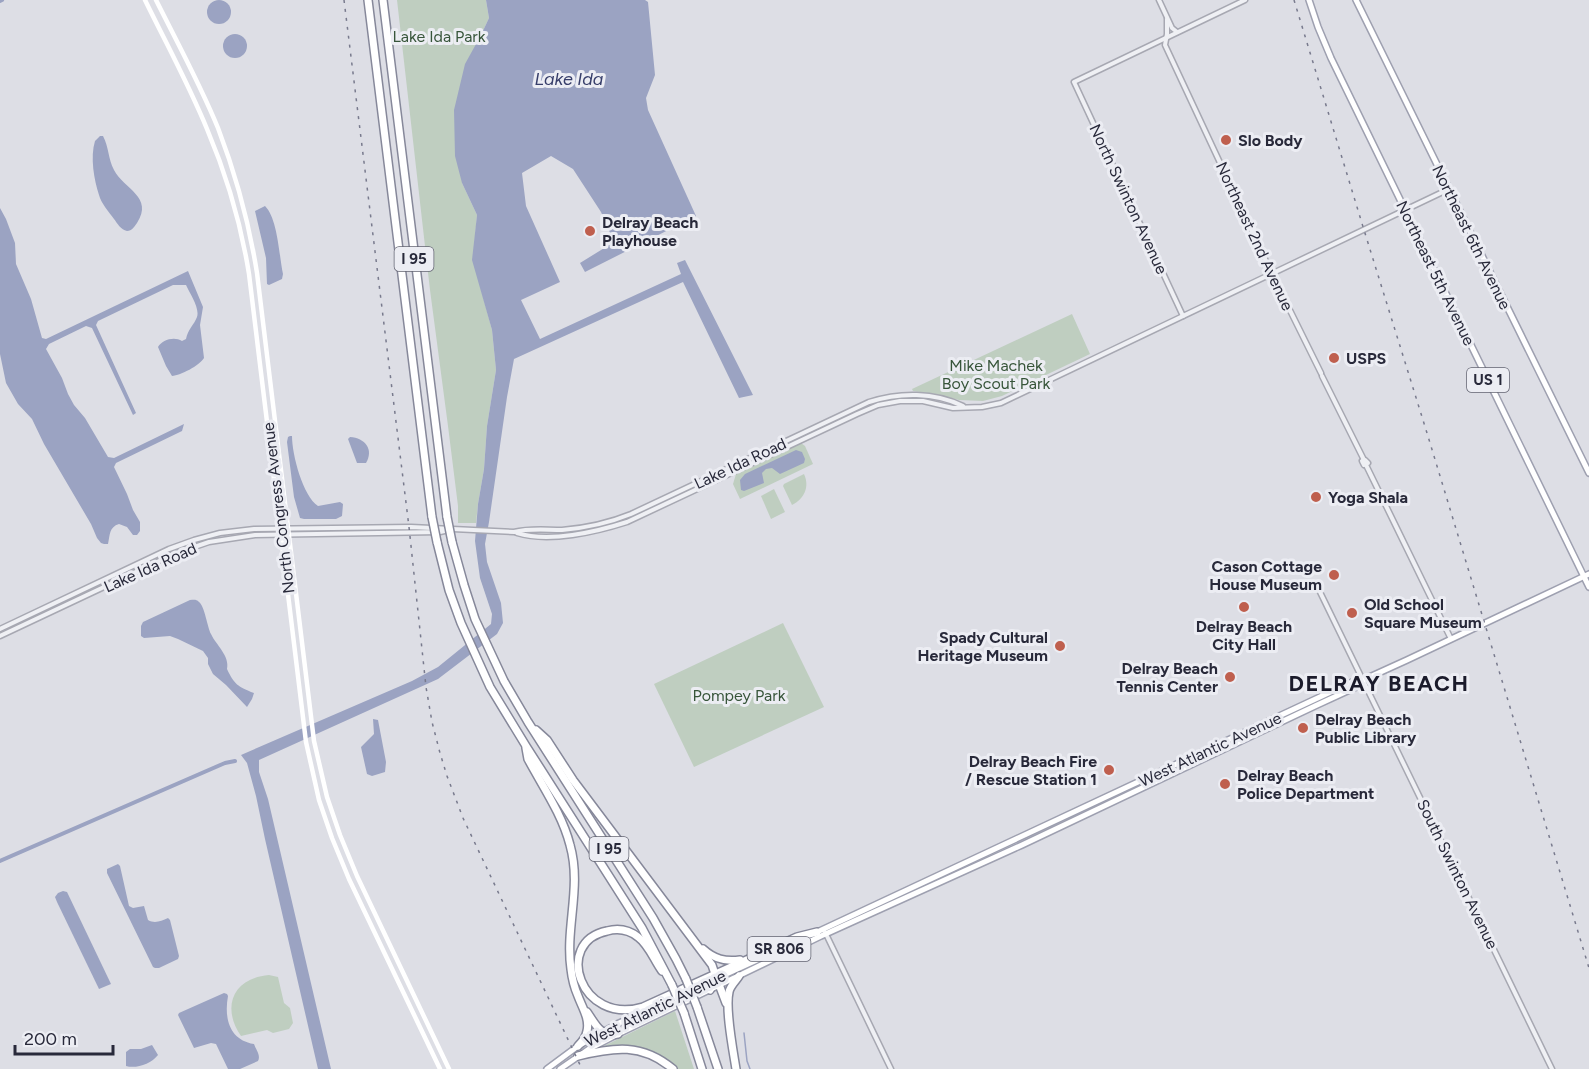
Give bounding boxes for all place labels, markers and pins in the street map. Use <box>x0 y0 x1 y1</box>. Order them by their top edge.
place label: Slo Body <box>1238 131 1303 150</box>
marker: Slo Body <box>1219 133 1233 147</box>
place label: Delray Beach Playhouse <box>602 213 698 250</box>
marker: Delray Beach Playhouse <box>583 224 597 238</box>
place label: USPS <box>1346 349 1387 368</box>
marker: USPS <box>1327 351 1341 365</box>
place label: Yoga Shala <box>1328 488 1408 507</box>
marker: Yoga Shala <box>1309 490 1323 504</box>
place label: Cason Cottage House Museum <box>1209 557 1322 594</box>
marker: Cason Cottage House Museum <box>1327 568 1341 582</box>
place label: Old School Square Museum <box>1364 595 1482 632</box>
marker: Delray Beach City Hall <box>1237 600 1251 614</box>
marker: Old School Square Museum <box>1345 606 1359 620</box>
place label: Delray Beach City Hall <box>1196 617 1292 654</box>
place label: Spady Cultural Heritage Museum <box>918 628 1048 665</box>
marker: Spady Cultural Heritage Museum <box>1053 639 1067 653</box>
place label: Delray Beach Tennis Center <box>1116 659 1218 696</box>
marker: Delray Beach Tennis Center <box>1223 670 1237 684</box>
place label: Delray Beach Public Library <box>1315 710 1417 747</box>
marker: Delray Beach Public Library <box>1296 721 1310 735</box>
place label: Delray Beach Fire / Rescue Station 1 <box>965 752 1097 789</box>
marker: Delray Beach Fire / Rescue Station 1 <box>1102 763 1116 777</box>
place label: Delray Beach Police Department <box>1237 766 1374 803</box>
marker: Delray Beach Police Department <box>1218 777 1232 791</box>

